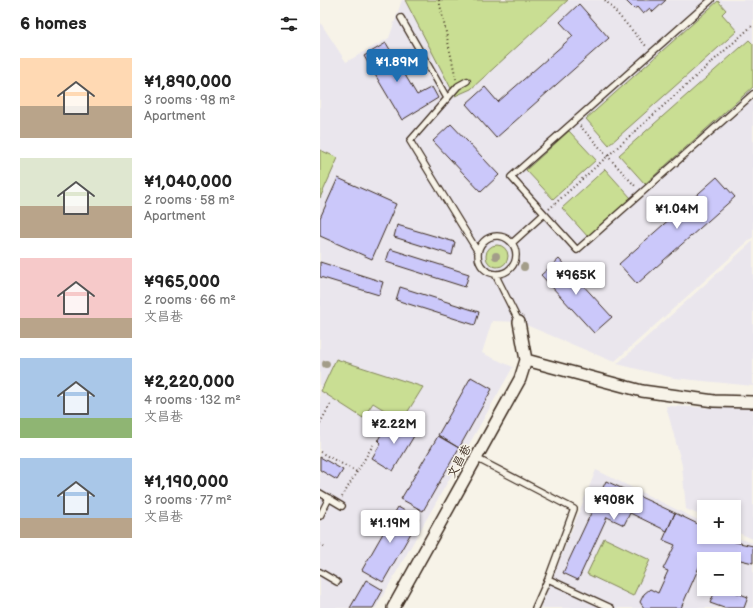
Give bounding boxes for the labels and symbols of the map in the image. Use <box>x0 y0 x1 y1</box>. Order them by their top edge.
pin: ¥1.89M <box>364 49 430 83</box>
pin: ¥1.04M <box>644 196 710 230</box>
pin: ¥965K <box>548 262 604 296</box>
pin: ¥2.22M <box>361 411 427 445</box>
street label: 文昌巷 <box>444 442 475 481</box>
pin: ¥908K <box>586 487 642 521</box>
pin: ¥1.19M <box>357 510 423 544</box>

